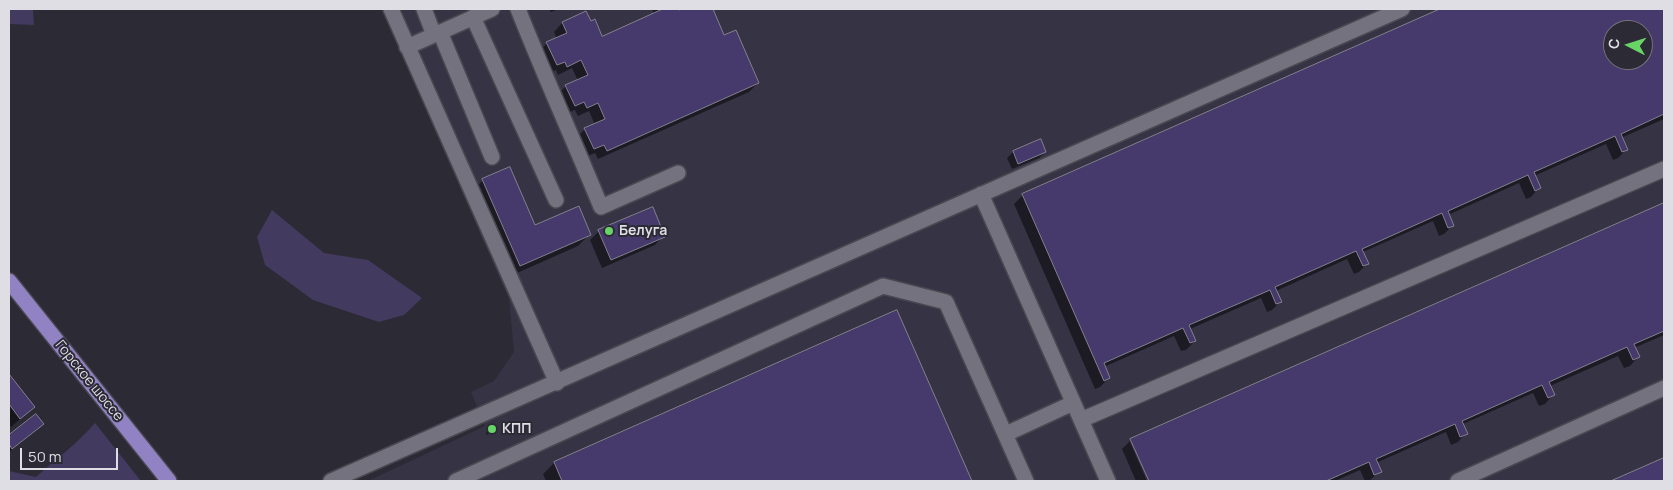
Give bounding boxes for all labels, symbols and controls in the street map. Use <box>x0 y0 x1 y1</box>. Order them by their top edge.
north arrow <box>1603 20 1653 70</box>
text: С <box>1604 38 1623 50</box>
place label: Белуга <box>619 223 667 239</box>
marker: Белуга <box>603 225 615 237</box>
street label: Горское шоссе <box>51 337 127 425</box>
place label: КПП <box>502 421 531 437</box>
marker: КПП <box>486 423 498 435</box>
scale bar <box>22 438 120 470</box>
text: 50 m <box>28 446 62 467</box>

